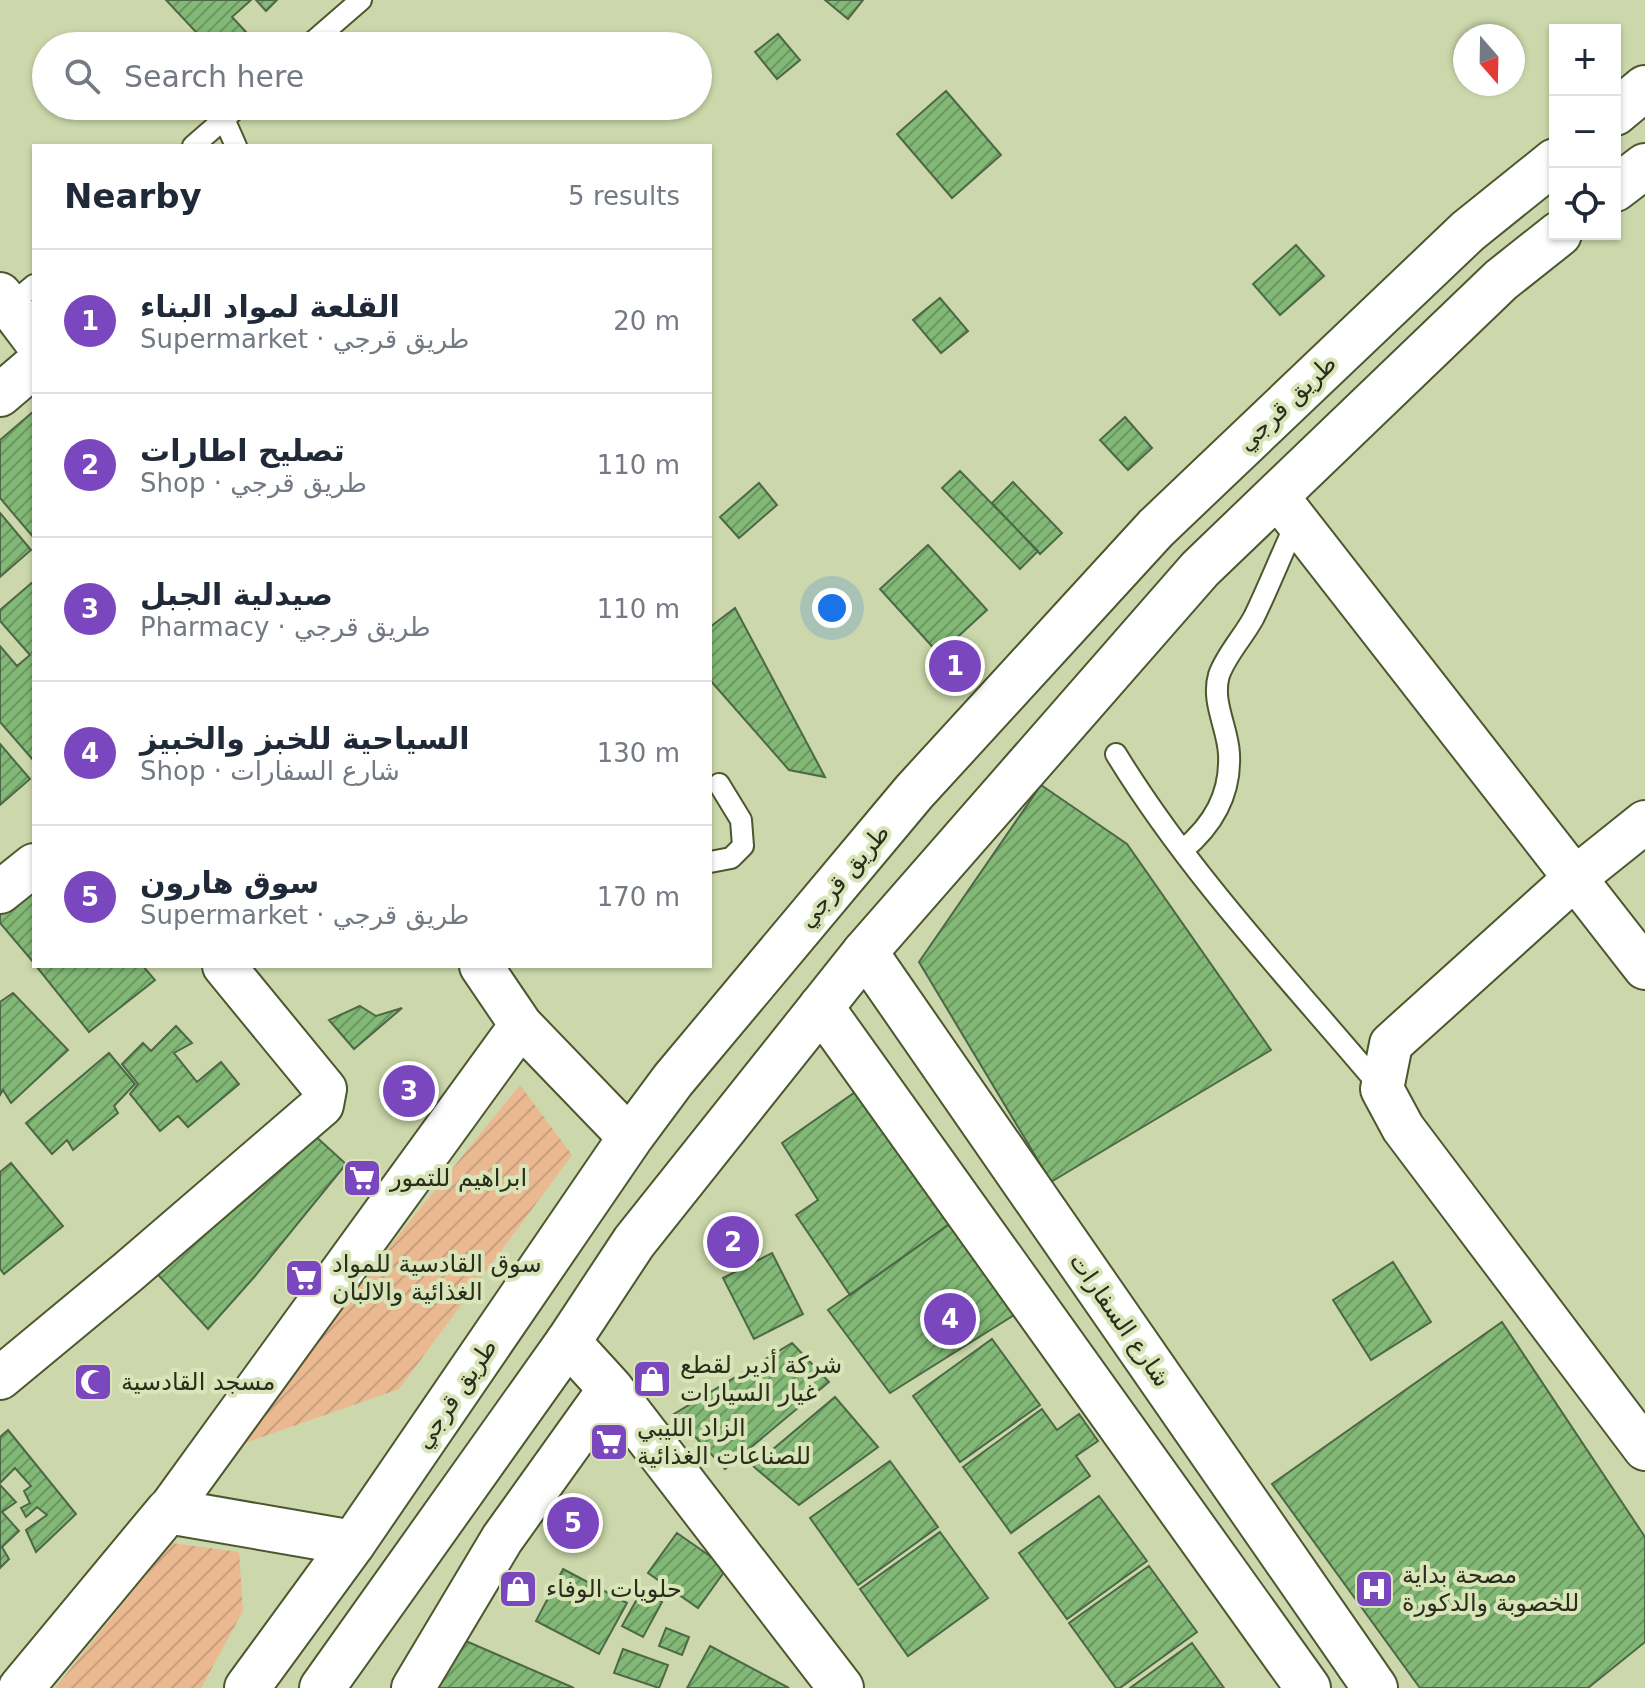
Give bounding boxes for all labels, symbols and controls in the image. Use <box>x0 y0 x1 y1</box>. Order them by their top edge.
north arrow <box>1453 24 1525 96</box>
map controls <box>1549 24 1621 240</box>
button: + <box>1549 24 1621 96</box>
search box <box>32 32 712 120</box>
icon: search <box>60 54 104 98</box>
text: Search here <box>124 59 304 94</box>
button: − <box>1549 96 1621 168</box>
button: locate <box>1549 168 1621 240</box>
text: Nearby <box>64 176 202 216</box>
text: 5 results <box>568 181 680 211</box>
text: القلعة لمواد البناء <box>140 289 400 324</box>
text: 1 <box>81 306 99 336</box>
text: 20 m <box>613 306 680 336</box>
text: Supermarket · طريق قرجي <box>140 324 470 354</box>
street label: طريق قرجي <box>1232 349 1342 457</box>
text: تصليح اطارات <box>140 433 345 468</box>
text: 2 <box>81 450 99 480</box>
text: 110 m <box>597 450 680 480</box>
text: Shop · طريق قرجي <box>140 468 367 498</box>
text: صيدلية الجبل <box>140 577 333 612</box>
your location <box>812 588 852 628</box>
text: 3 <box>81 594 99 624</box>
text: 110 m <box>597 594 680 624</box>
text: Pharmacy · طريق قرجي <box>140 612 431 642</box>
pin: 1 <box>929 636 981 696</box>
text: السياحية للخبز والخبيز <box>140 721 470 756</box>
text: 4 <box>81 738 99 768</box>
text: 130 m <box>597 738 680 768</box>
text: Shop · شارع السفارات <box>140 756 400 786</box>
street label: طريق قرجي <box>793 819 895 933</box>
text: سوق هارون <box>140 865 319 900</box>
text: 5 <box>81 882 99 912</box>
text: 170 m <box>597 882 680 912</box>
text: Supermarket · طريق قرجي <box>140 900 470 930</box>
pin: 3 <box>383 1061 435 1121</box>
supermarket icon: ابراهيم للتمور <box>341 1157 383 1199</box>
place label: ابراهيم للتمور <box>389 1164 527 1192</box>
pin: 2 <box>707 1212 759 1272</box>
street label: شارع السفارات <box>1064 1248 1176 1392</box>
place label: سوق القادسية للمواد الغذائية والالبان <box>332 1250 542 1306</box>
supermarket icon: سوق القادسية للمواد الغذائية والالبان <box>283 1257 325 1299</box>
pin: 4 <box>924 1289 976 1349</box>
street label: طريق قرجي <box>409 1334 503 1454</box>
place label: شركة أدير لقطع غيار السيارات <box>680 1349 842 1407</box>
shop icon: شركة أدير لقطع غيار السيارات <box>631 1358 673 1400</box>
mosque icon: مسجد القادسية <box>72 1361 114 1403</box>
place label: مسجد القادسية <box>121 1368 275 1396</box>
place label: الزاد الليبي للصناعات الغذائية <box>637 1414 811 1470</box>
supermarket icon: الزاد الليبي للصناعات الغذائية <box>588 1421 630 1463</box>
pin: 5 <box>547 1493 599 1553</box>
place label: مصحة بداية للخصوبة والدكورة <box>1402 1561 1579 1617</box>
shop icon: حلويات الوفاء <box>497 1568 539 1610</box>
hospital icon: مصحة بداية للخصوبة والدكورة <box>1353 1568 1395 1610</box>
place label: حلويات الوفاء <box>546 1575 682 1603</box>

